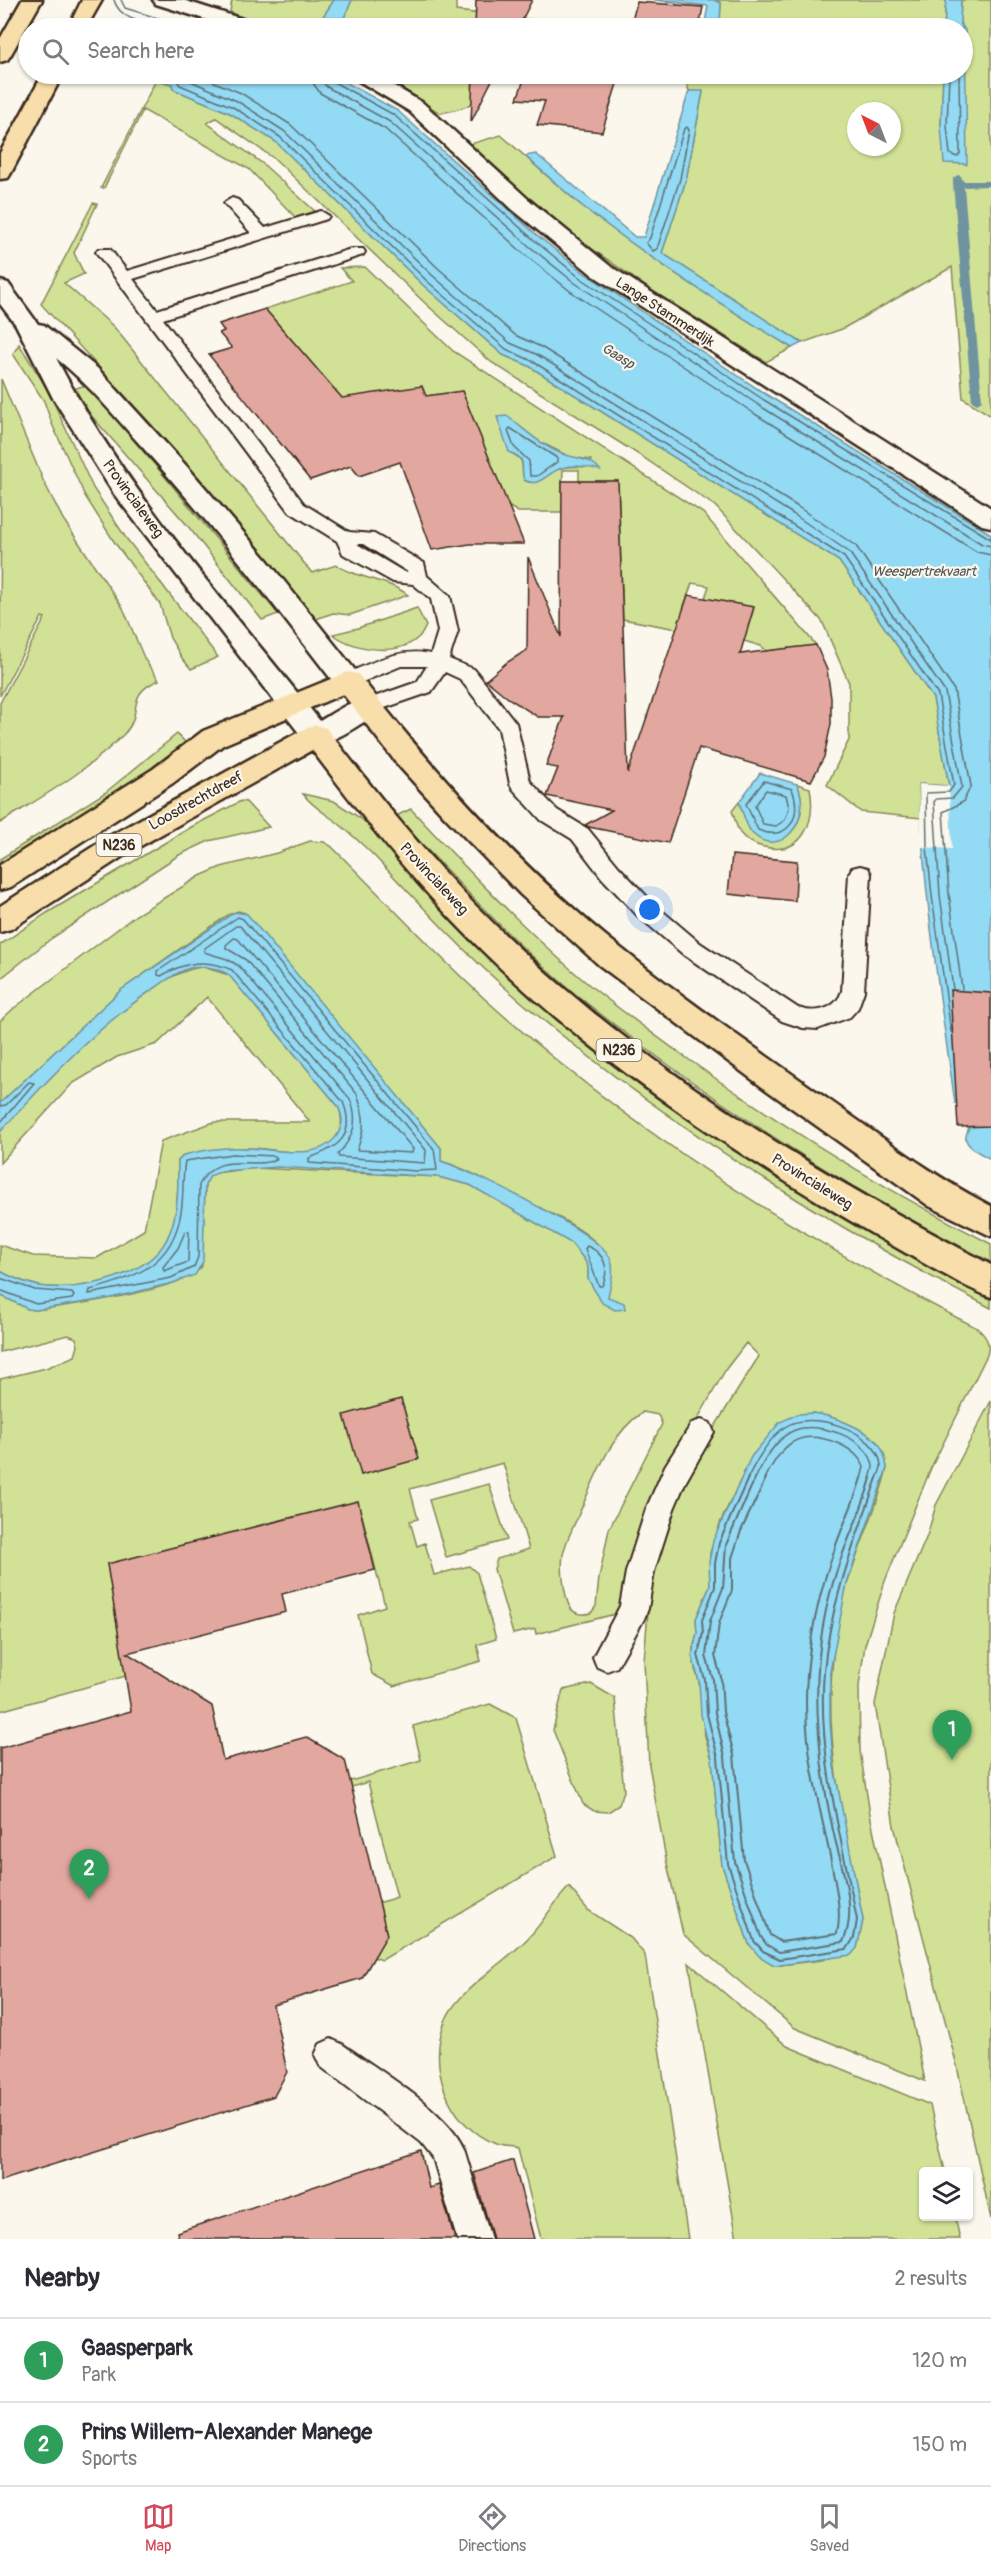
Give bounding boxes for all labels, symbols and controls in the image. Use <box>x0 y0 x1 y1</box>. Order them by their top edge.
search box <box>18 18 973 84</box>
icon: search <box>39 35 72 68</box>
text: Search here <box>87 37 194 65</box>
north arrow <box>847 102 901 156</box>
street label: Lange Stammerdijk <box>612 274 718 350</box>
water label: Gaasp <box>599 339 639 373</box>
street label: Provincialeweg <box>98 456 168 542</box>
water label: Weespertrekvaart <box>872 563 977 580</box>
street label: Loosdrechtdreef <box>145 767 247 835</box>
road number: N236 <box>96 834 142 856</box>
street label: Provincialeweg <box>396 839 472 919</box>
your location <box>635 895 664 924</box>
road number: N236 <box>596 1039 642 1061</box>
street label: Provincialeweg <box>768 1150 856 1214</box>
pin: 1 <box>932 1710 972 1760</box>
pin: 2 <box>70 1850 109 1899</box>
map controls <box>919 2167 973 2221</box>
button: layers <box>919 2167 973 2221</box>
text: Nearby <box>24 2262 100 2294</box>
text: 2 results <box>895 2266 967 2291</box>
text: Gaasperpark <box>81 2334 193 2362</box>
text: 1 <box>40 2348 47 2373</box>
text: 120 m <box>912 2348 967 2373</box>
text: Park <box>81 2362 116 2387</box>
text: Prins Willem-Alexander Manege <box>81 2418 372 2446</box>
text: 2 <box>38 2432 49 2457</box>
text: 150 m <box>913 2432 967 2457</box>
text: Sports <box>81 2446 137 2471</box>
tab: Map <box>142 2500 175 2556</box>
tab: Directions <box>458 2500 526 2556</box>
tab: Saved <box>810 2500 849 2556</box>

